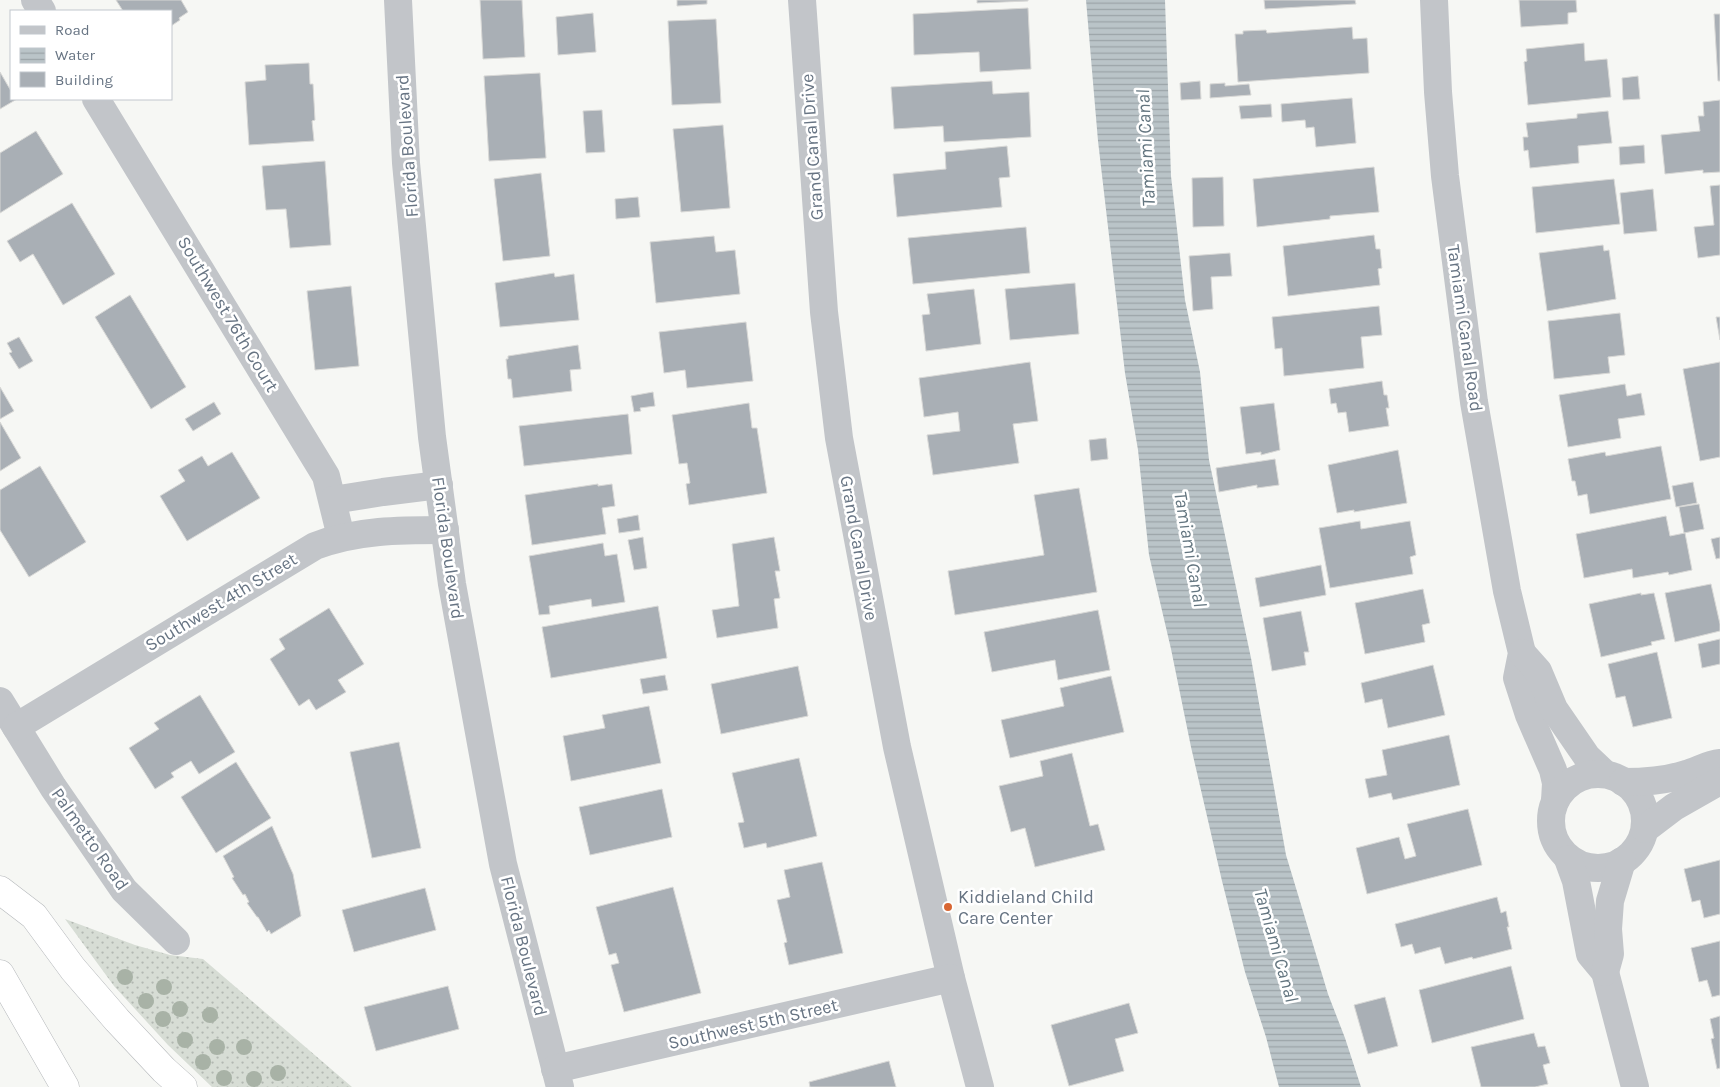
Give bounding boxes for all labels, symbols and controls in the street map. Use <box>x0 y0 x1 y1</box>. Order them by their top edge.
legend <box>10 10 172 100</box>
text: Road <box>55 21 90 39</box>
text: Water <box>55 46 96 64</box>
text: Building <box>55 71 113 89</box>
street label: Grand Canal Drive <box>796 73 828 221</box>
street label: Florida Boulevard <box>391 74 423 218</box>
water label: Tamiami Canal <box>1132 89 1160 207</box>
street label: Southwest 76th Court <box>173 232 283 396</box>
street label: Tamiami Canal Road <box>1442 243 1488 413</box>
street label: Grand Canal Drive <box>835 474 883 622</box>
street label: Florida Boulevard <box>427 475 469 621</box>
water label: Tamiami Canal <box>1169 490 1211 609</box>
street label: Southwest 4th Street <box>141 548 301 656</box>
street label: Palmetto Road <box>47 784 133 894</box>
street label: Florida Boulevard <box>496 874 552 1018</box>
place label: Kiddieland Child Care Center <box>958 886 1094 929</box>
water label: Tamiami Canal <box>1249 886 1303 1005</box>
marker: Kiddieland Child Care Center <box>942 901 954 913</box>
street label: Southwest 5th Street <box>666 994 840 1054</box>

